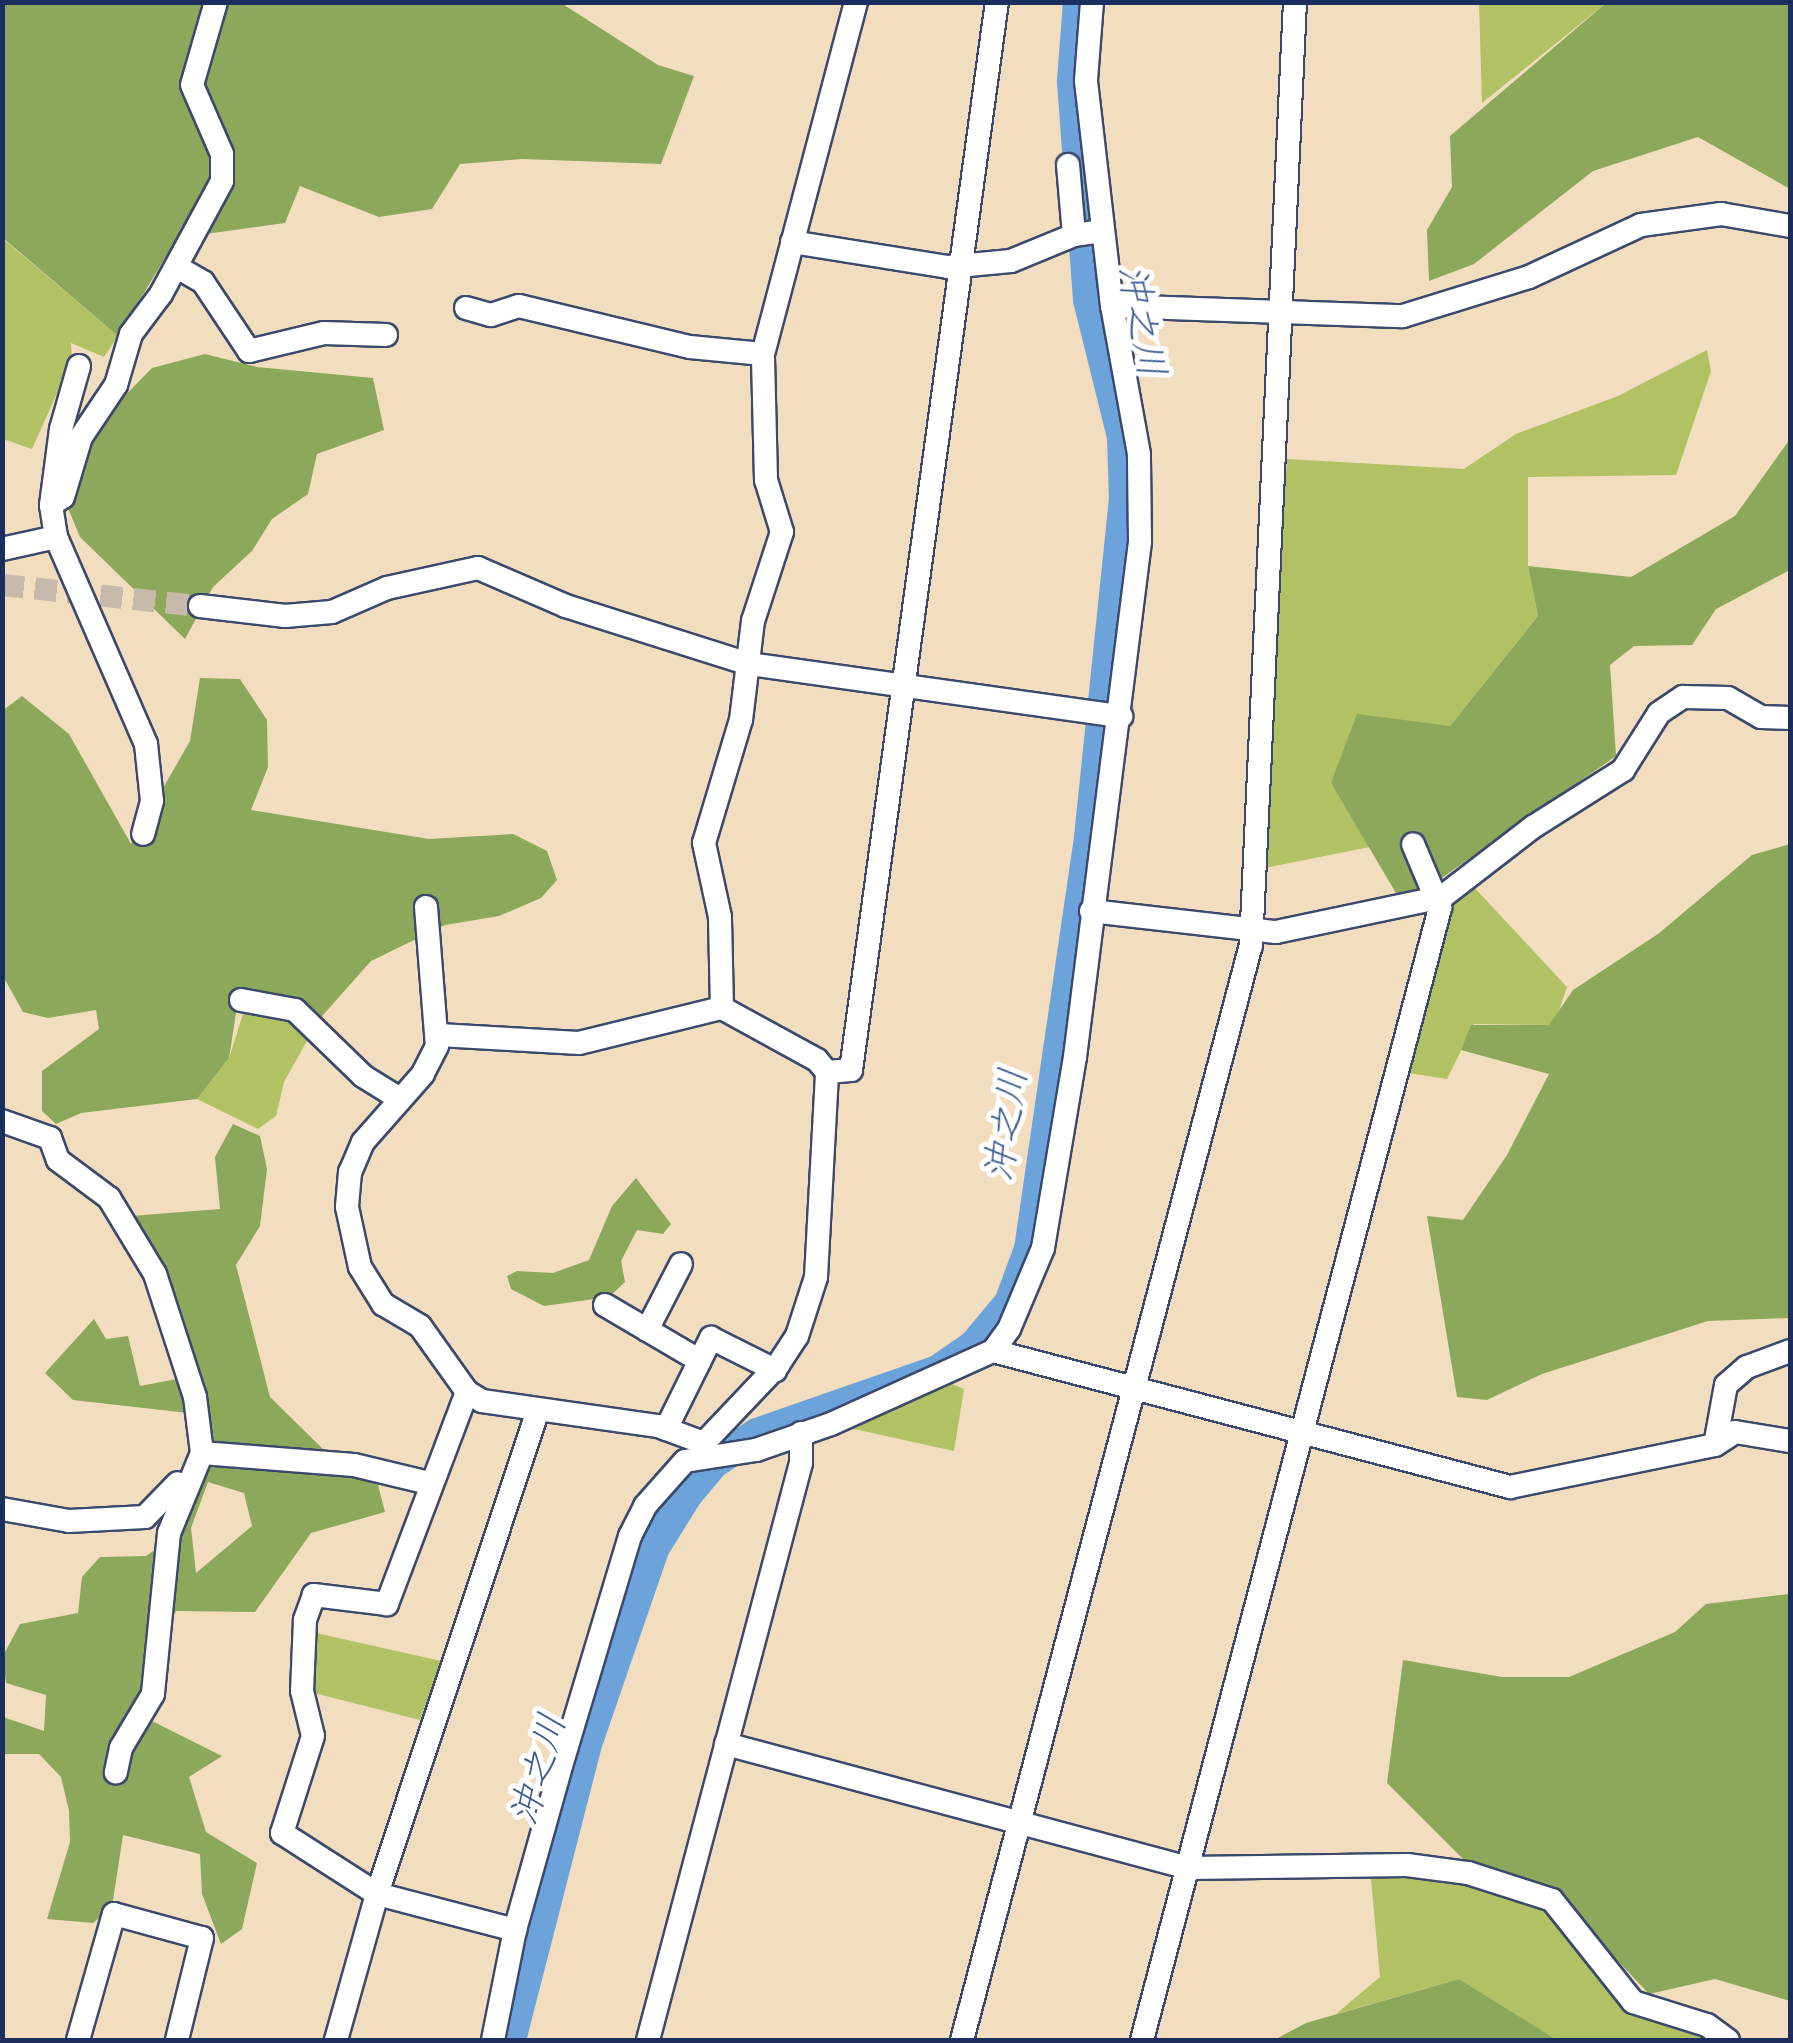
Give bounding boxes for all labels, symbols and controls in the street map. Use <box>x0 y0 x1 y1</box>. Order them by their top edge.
water label: 沖之川 <box>1107 261 1173 381</box>
water label: 沖之川 <box>977 1065 1039 1185</box>
water label: 沖之川 <box>502 1709 578 1831</box>

